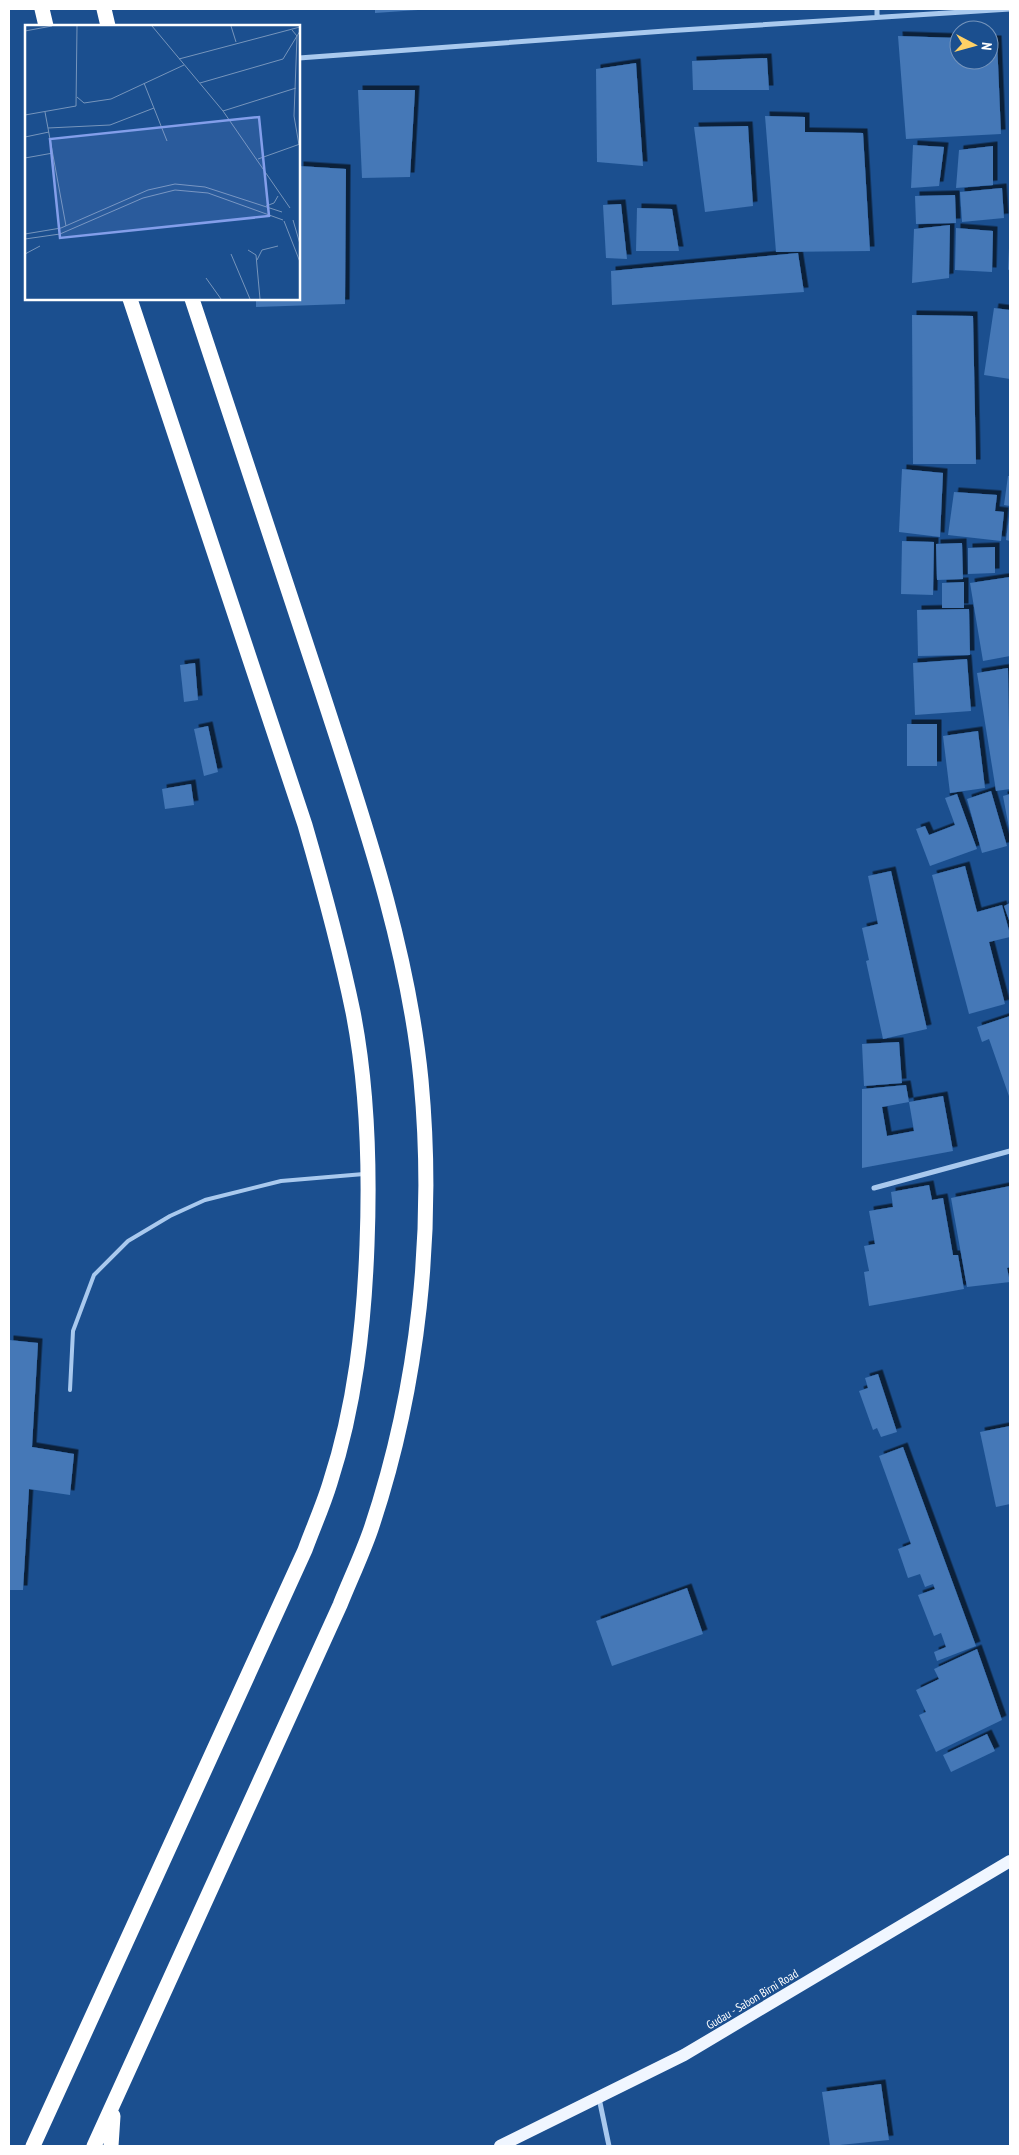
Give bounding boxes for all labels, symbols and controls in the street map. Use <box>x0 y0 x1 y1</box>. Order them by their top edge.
north arrow <box>949 20 999 70</box>
inset map <box>25 25 300 300</box>
text: N <box>978 42 996 51</box>
street label: Gudau - Sabon Birni Road <box>703 1966 801 2032</box>

